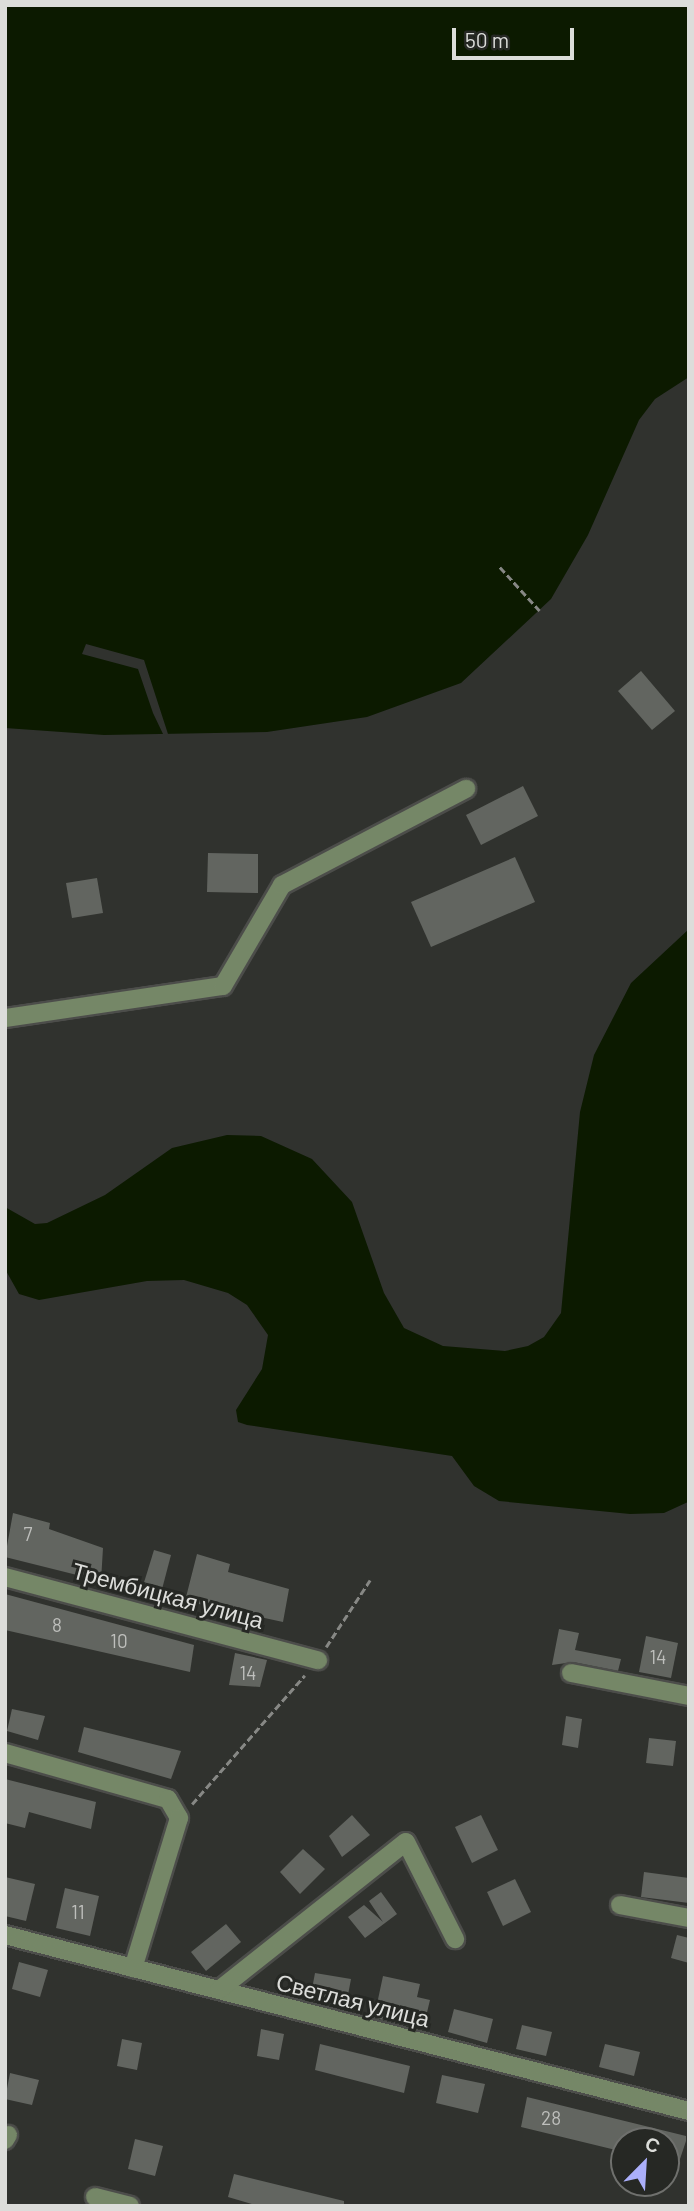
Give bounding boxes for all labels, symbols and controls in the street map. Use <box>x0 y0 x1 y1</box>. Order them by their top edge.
scale bar <box>456 14 578 58</box>
text: 50 m <box>465 27 509 52</box>
house number: 7 <box>24 1523 32 1545</box>
street label: Трембицкая улица <box>69 1556 267 1634</box>
house number: 8 <box>52 1614 62 1636</box>
house number: 10 <box>110 1630 128 1652</box>
house number: 14 <box>649 1646 667 1668</box>
house number: 14 <box>239 1662 257 1684</box>
house number: 11 <box>71 1901 85 1923</box>
street label: Светлая улица <box>273 1968 433 2032</box>
house number: 28 <box>541 2107 561 2129</box>
north arrow <box>610 2127 680 2197</box>
text: С <box>642 2131 664 2157</box>

